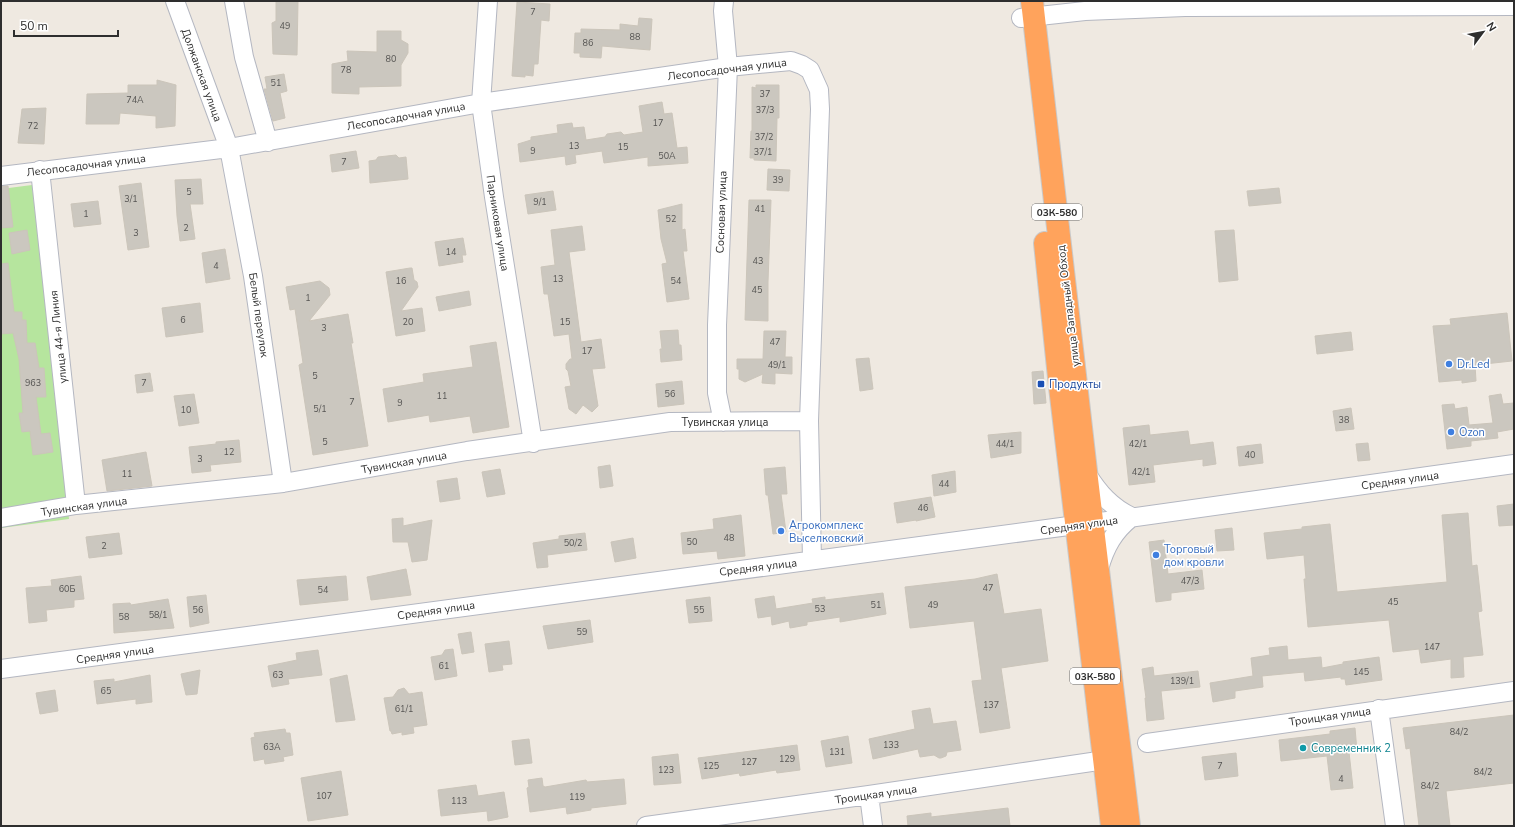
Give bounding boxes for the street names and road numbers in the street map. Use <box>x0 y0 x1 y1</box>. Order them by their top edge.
street label: Должанская улица <box>178 26 225 124</box>
street label: Лесопосадочная улица <box>667 55 788 84</box>
street label: Лесопосадочная улица <box>346 99 467 134</box>
street label: Лесопосадочная улица <box>26 151 147 180</box>
street label: Сосновая улица <box>713 170 730 254</box>
street label: Парниковая улица <box>483 174 513 272</box>
road number: 03К-580 <box>1032 204 1082 220</box>
street label: улица Западный Обход <box>1054 244 1083 367</box>
street label: Белый переулок <box>245 272 272 359</box>
street label: улица 44-я Линия <box>46 290 71 384</box>
street label: Тувинская улица <box>682 415 768 430</box>
street label: Тувинская улица <box>360 448 448 477</box>
street label: Средняя улица <box>1360 468 1440 493</box>
street label: Тувинская улица <box>40 493 128 520</box>
street label: Средняя улица <box>1039 513 1119 538</box>
street label: Средняя улица <box>718 555 798 580</box>
street label: Средняя улица <box>396 598 476 623</box>
street label: Средняя улица <box>75 642 155 667</box>
road number: 03К-580 <box>1070 668 1120 684</box>
street label: Троицкая улица <box>1288 703 1372 730</box>
street label: Троицкая улица <box>834 781 918 808</box>

